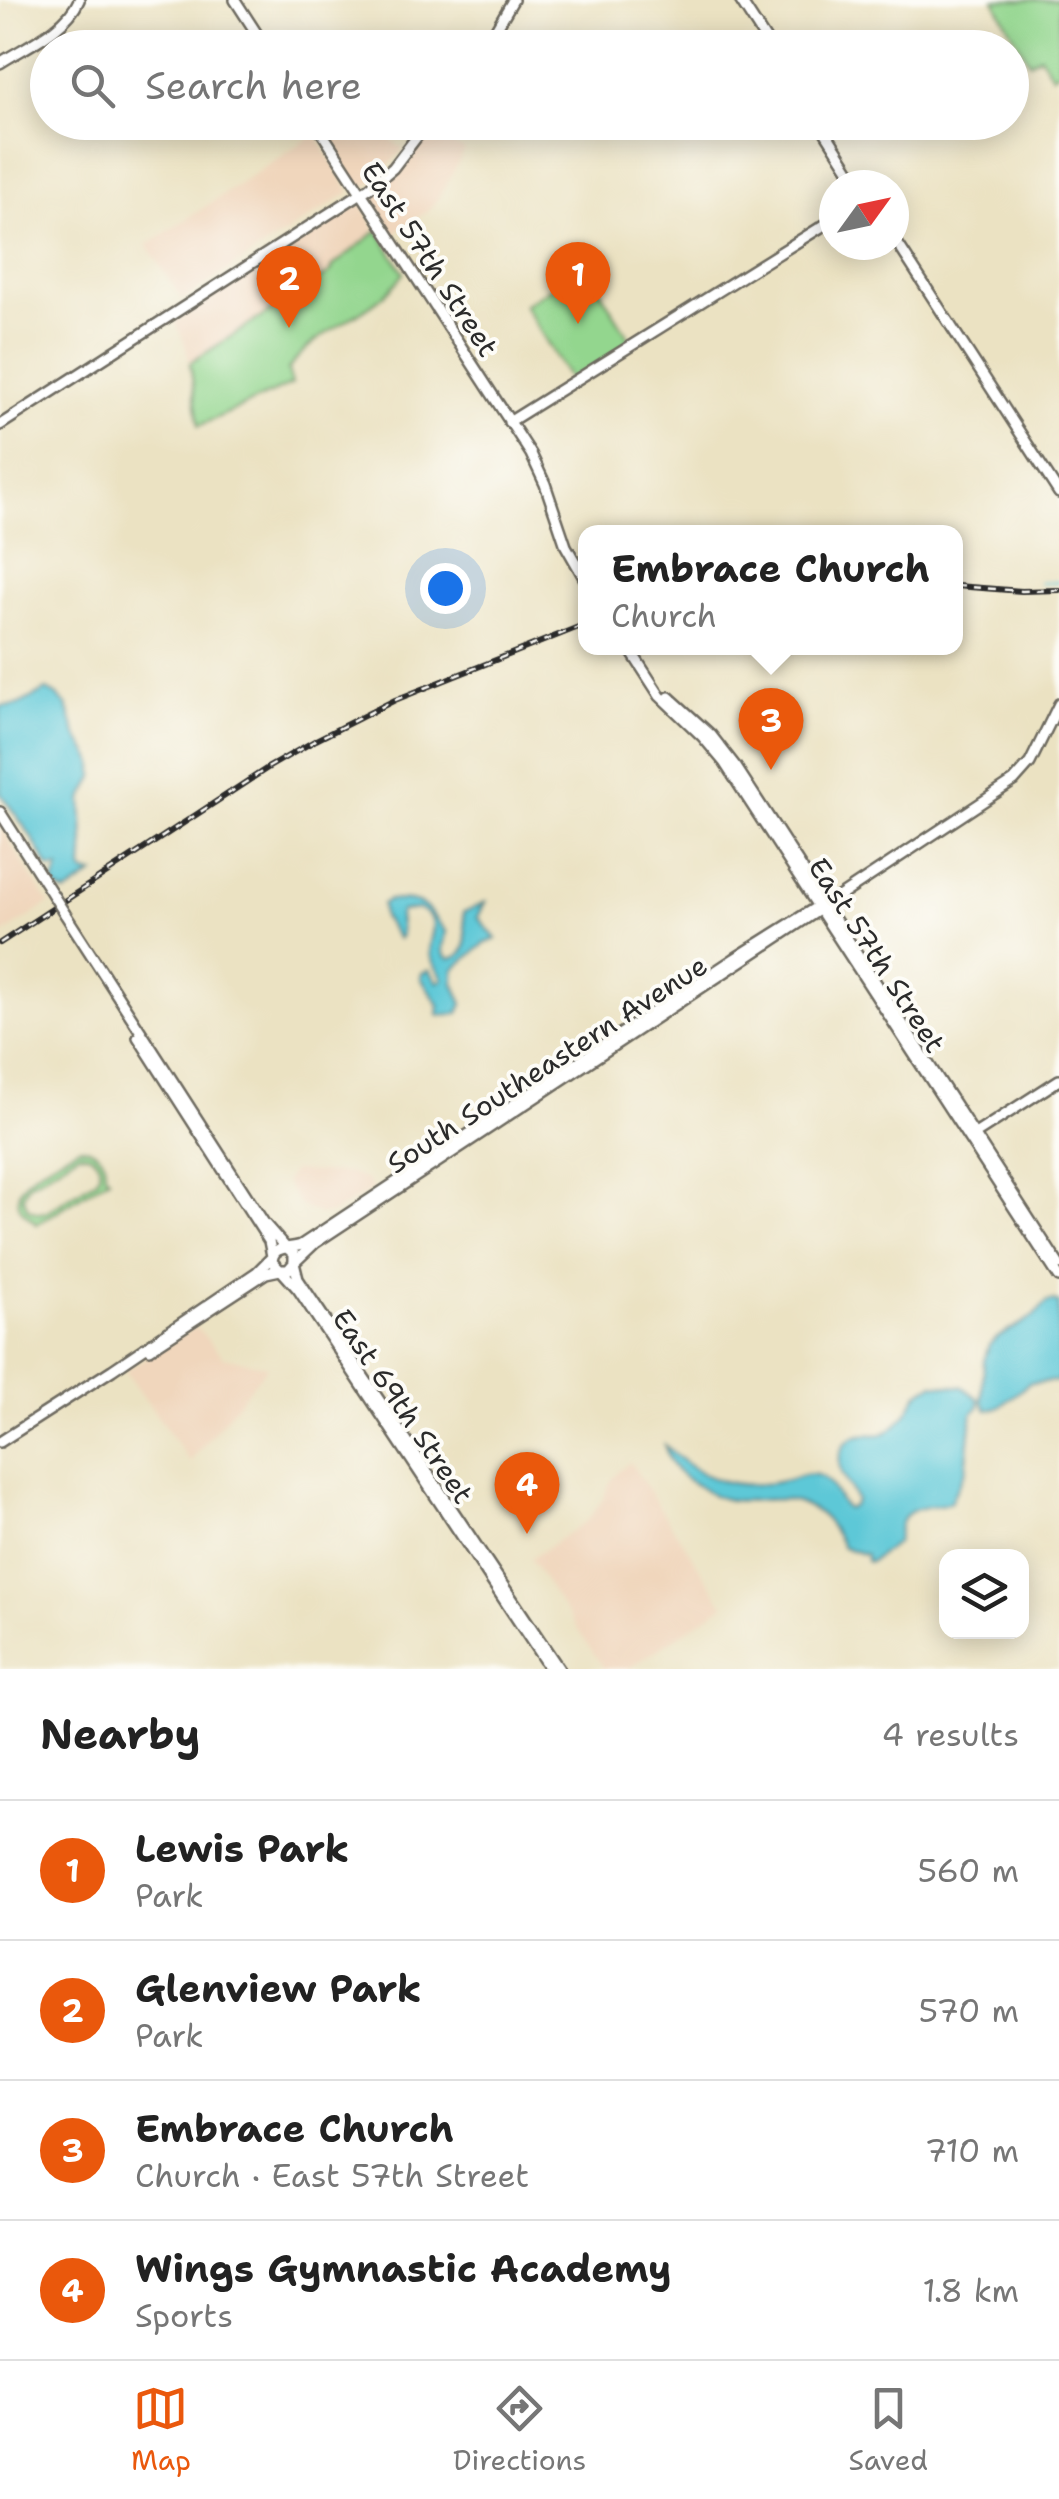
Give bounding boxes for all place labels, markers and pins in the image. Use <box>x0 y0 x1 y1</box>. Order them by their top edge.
pin: 1 <box>546 242 610 324</box>
pin: 2 <box>256 245 322 328</box>
pin: 3 <box>738 688 804 770</box>
pin: 4 <box>494 1452 560 1534</box>

